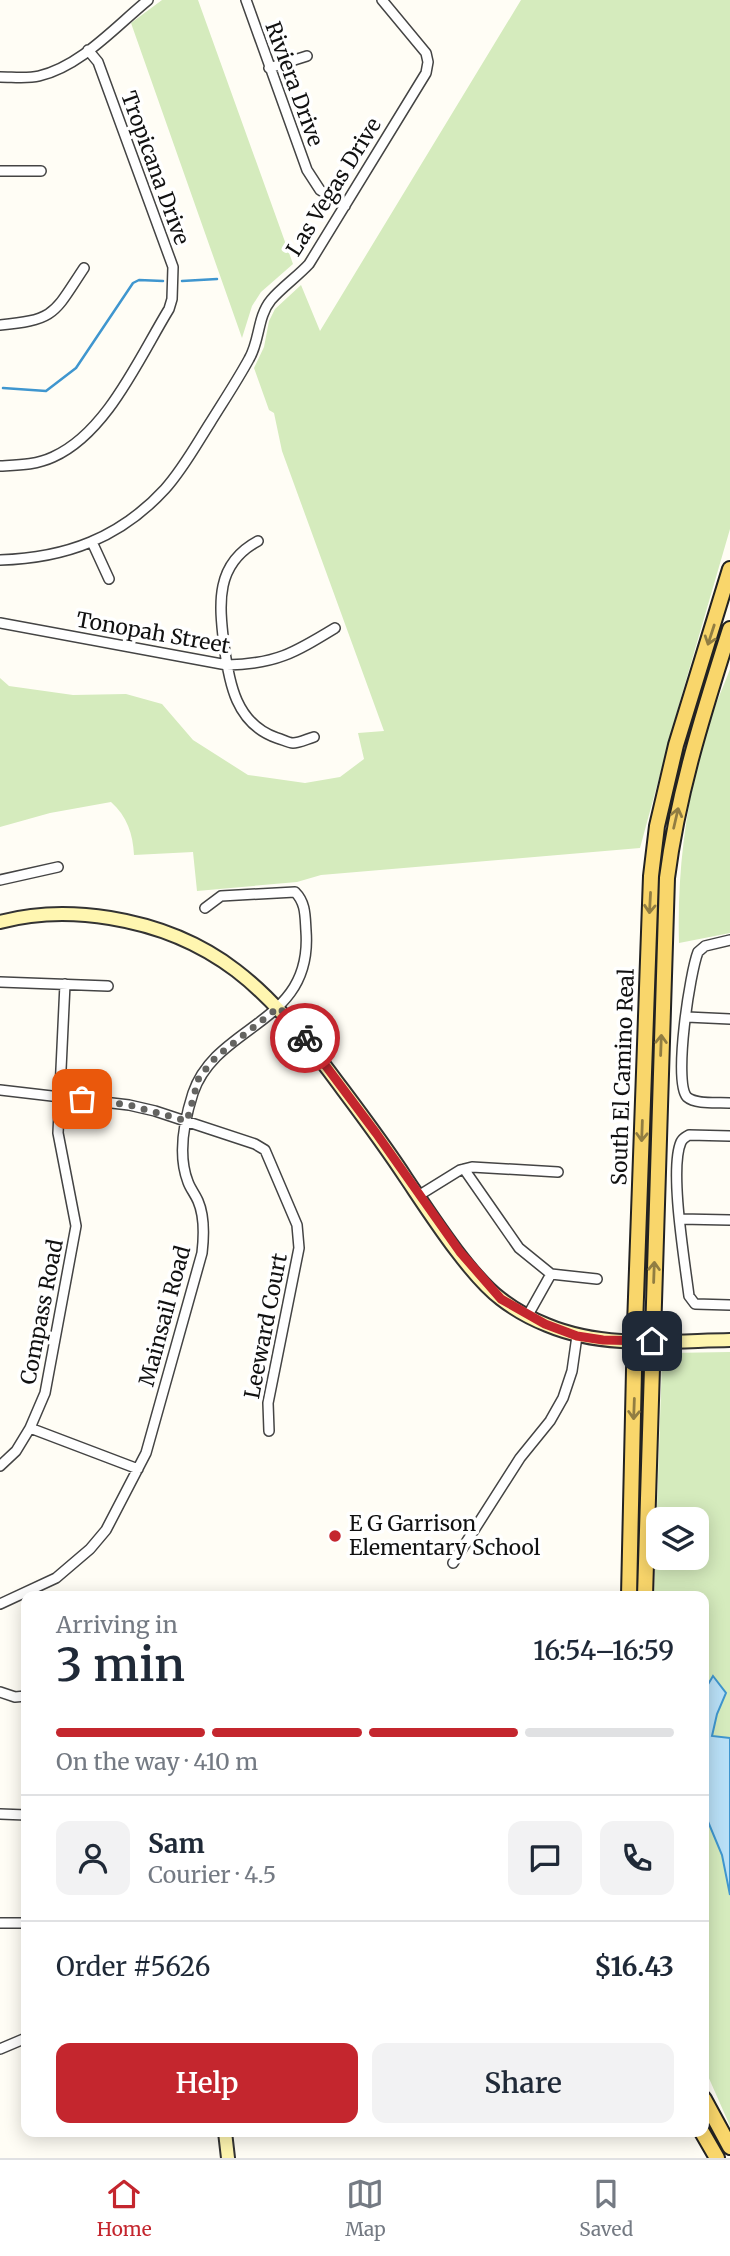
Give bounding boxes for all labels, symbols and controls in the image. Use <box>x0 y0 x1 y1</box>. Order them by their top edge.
street label: Riviera Drive <box>259 18 330 150</box>
street label: Tropicana Drive <box>115 87 196 248</box>
street label: Las Vegas Drive <box>280 113 387 261</box>
street label: Tonopah Street <box>74 606 232 659</box>
one-way arrow <box>703 624 716 646</box>
one-way arrow <box>670 807 683 830</box>
one-way arrow <box>643 892 656 915</box>
street label: South El Camino Real <box>605 968 640 1186</box>
courier <box>270 1003 340 1073</box>
icon: bike <box>286 1019 324 1057</box>
one-way arrow <box>654 1034 668 1057</box>
pin <box>52 1069 112 1129</box>
icon: bag <box>63 1080 101 1118</box>
one-way arrow <box>635 1119 649 1142</box>
street label: Compass Road <box>14 1237 69 1387</box>
street label: Mainsail Road <box>133 1242 196 1389</box>
street label: Leeward Court <box>238 1251 293 1401</box>
one-way arrow <box>648 1261 661 1284</box>
pin <box>622 1311 682 1371</box>
icon: home <box>633 1322 671 1360</box>
one-way arrow <box>627 1397 640 1420</box>
map controls <box>646 1507 709 1570</box>
button: layers <box>646 1507 709 1570</box>
place label: E G Garrison Elementary School <box>349 1510 541 1561</box>
marker: E G Garrison Elementary School <box>327 1528 343 1544</box>
text: Arriving in <box>56 1610 178 1639</box>
text: 16:54–16:59 <box>533 1634 674 1667</box>
text: 3 min <box>56 1636 185 1694</box>
text: On the way · 410 m <box>56 1747 258 1776</box>
button: person <box>56 1821 130 1895</box>
button: chat <box>508 1821 582 1895</box>
button: phone <box>600 1821 674 1895</box>
text: Sam <box>148 1827 205 1860</box>
text: Courier · 4.5 <box>148 1860 276 1889</box>
text: Order #5626 <box>56 1950 210 1983</box>
text: $16.43 <box>594 1950 674 1983</box>
button: Help <box>56 2043 358 2123</box>
button: Share <box>372 2043 674 2123</box>
tab: Home <box>97 2175 152 2241</box>
tab: Map <box>345 2175 386 2241</box>
tab: Saved <box>579 2175 633 2241</box>

